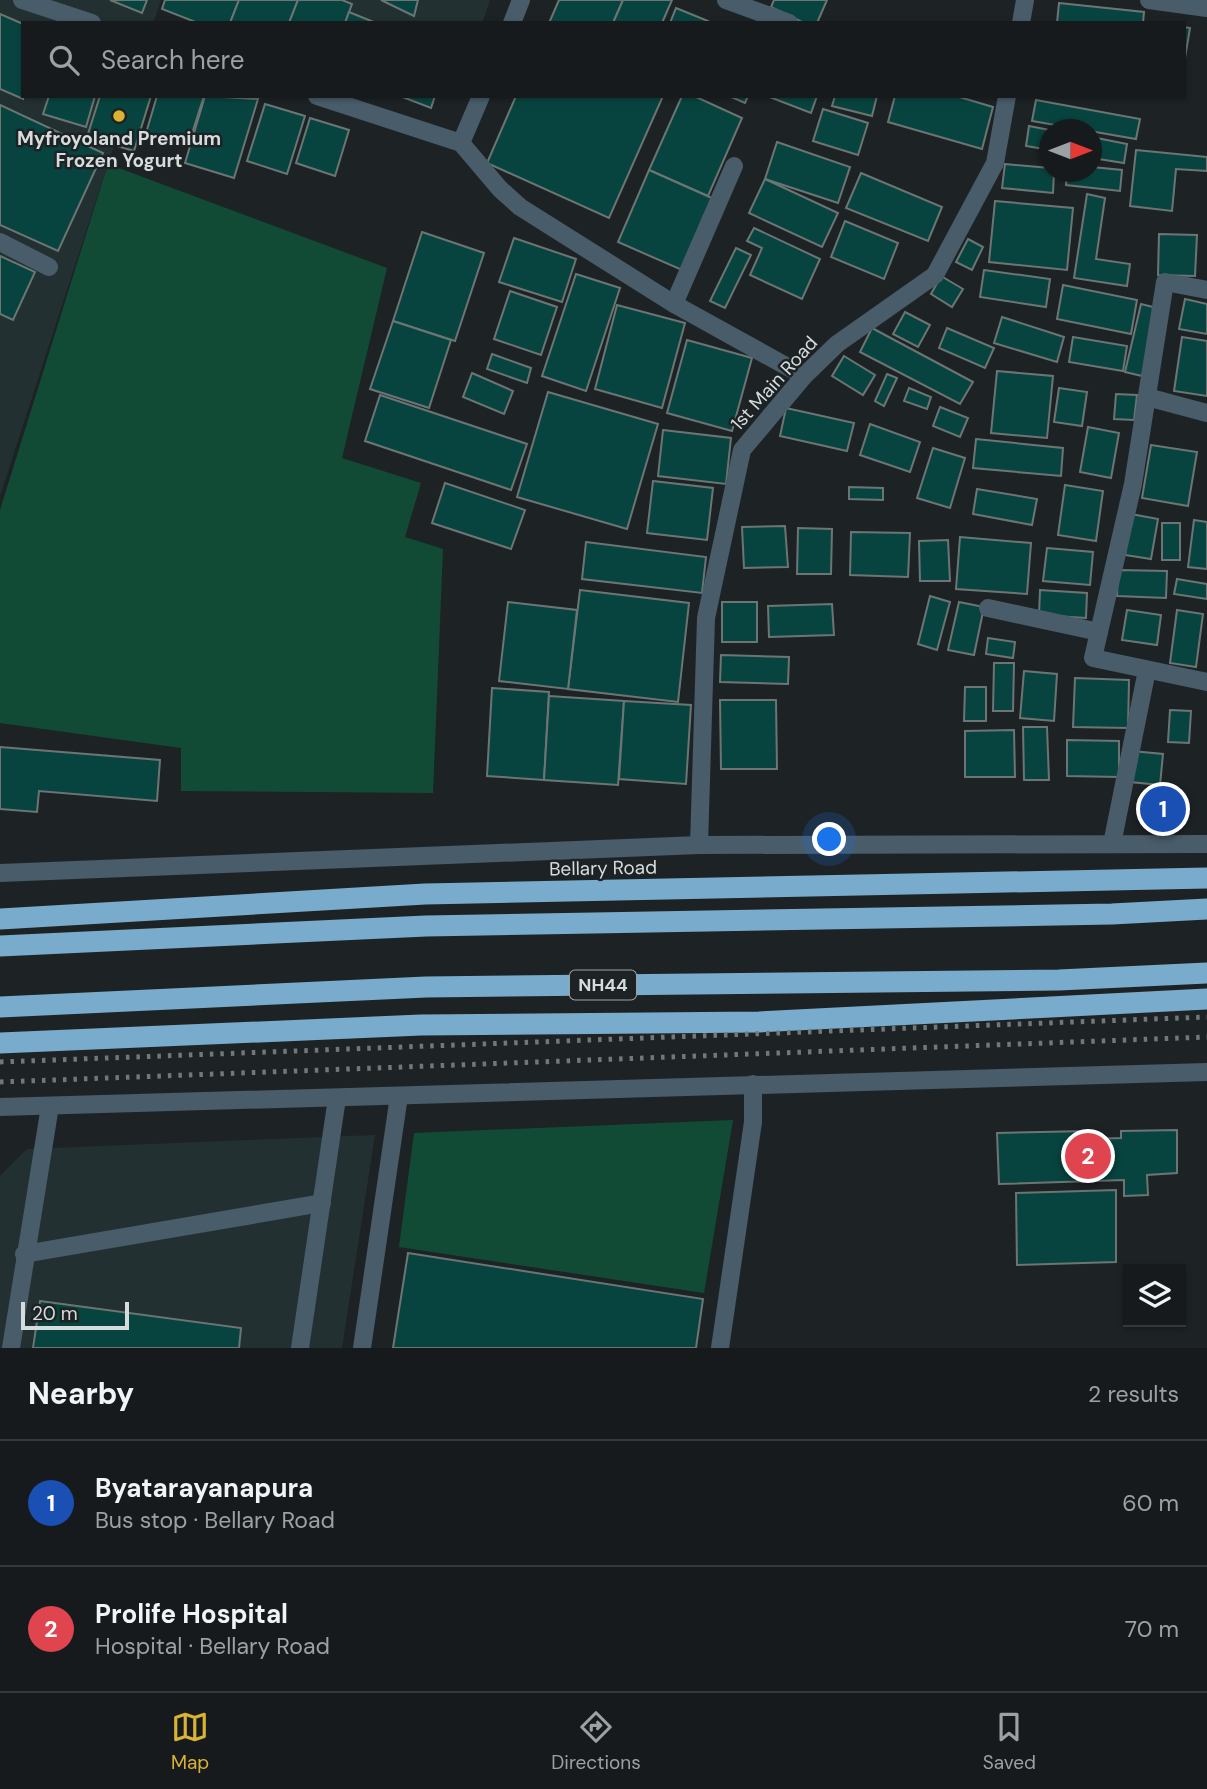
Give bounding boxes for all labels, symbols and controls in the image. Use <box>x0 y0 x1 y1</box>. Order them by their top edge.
search box <box>21 21 1186 98</box>
icon: search <box>45 41 83 79</box>
text: Search here <box>101 43 244 77</box>
marker: Myfroyoland Premium Frozen Yogurt <box>111 108 127 124</box>
north arrow <box>1039 119 1102 182</box>
place label: Myfroyoland Premium Frozen Yogurt <box>17 126 221 173</box>
street label: 1st Main Road <box>725 331 823 435</box>
pin: 1 <box>1140 783 1186 835</box>
your location <box>812 822 846 856</box>
street label: Bellary Road <box>549 855 657 881</box>
road number: NH44 <box>570 970 636 1000</box>
pin: 2 <box>1065 1130 1111 1182</box>
map controls <box>1123 1264 1186 1327</box>
button: layers <box>1123 1264 1186 1327</box>
scale bar <box>21 1299 130 1331</box>
text: 20 m <box>32 1301 78 1326</box>
text: Nearby <box>28 1374 134 1413</box>
text: 2 results <box>1088 1379 1179 1409</box>
text: Byatarayanapura <box>95 1471 313 1505</box>
text: 1 <box>47 1488 55 1518</box>
text: 60 m <box>1122 1488 1179 1518</box>
text: Bus stop · Bellary Road <box>95 1505 335 1535</box>
text: Prolife Hospital <box>95 1597 288 1631</box>
text: 2 <box>44 1614 58 1644</box>
text: 70 m <box>1125 1614 1179 1644</box>
text: Hospital · Bellary Road <box>95 1631 330 1661</box>
tab: Map <box>171 1708 209 1775</box>
tab: Directions <box>551 1708 641 1775</box>
tab: Saved <box>983 1708 1036 1775</box>

